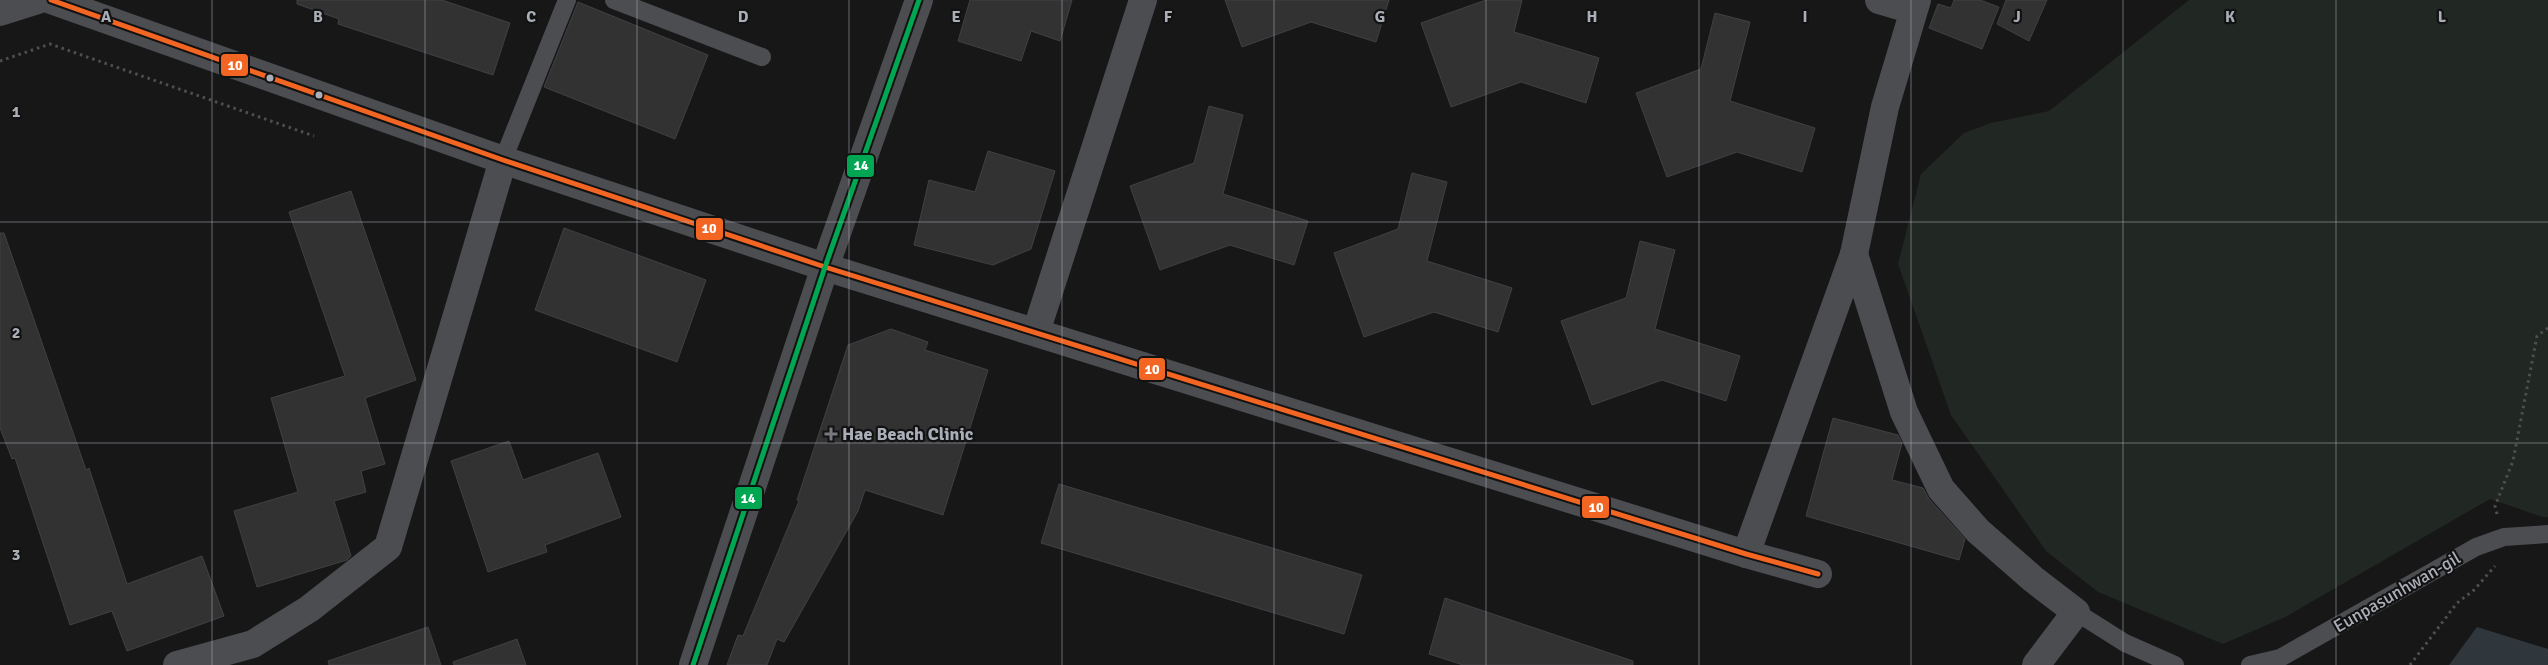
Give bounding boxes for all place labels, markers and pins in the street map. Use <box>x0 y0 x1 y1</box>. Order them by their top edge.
unlabelled marker <box>265 73 275 83</box>
unlabelled marker <box>314 90 324 100</box>
place label: Hae Beach Clinic <box>842 423 974 445</box>
marker: Hae Beach Clinic <box>824 427 838 441</box>

